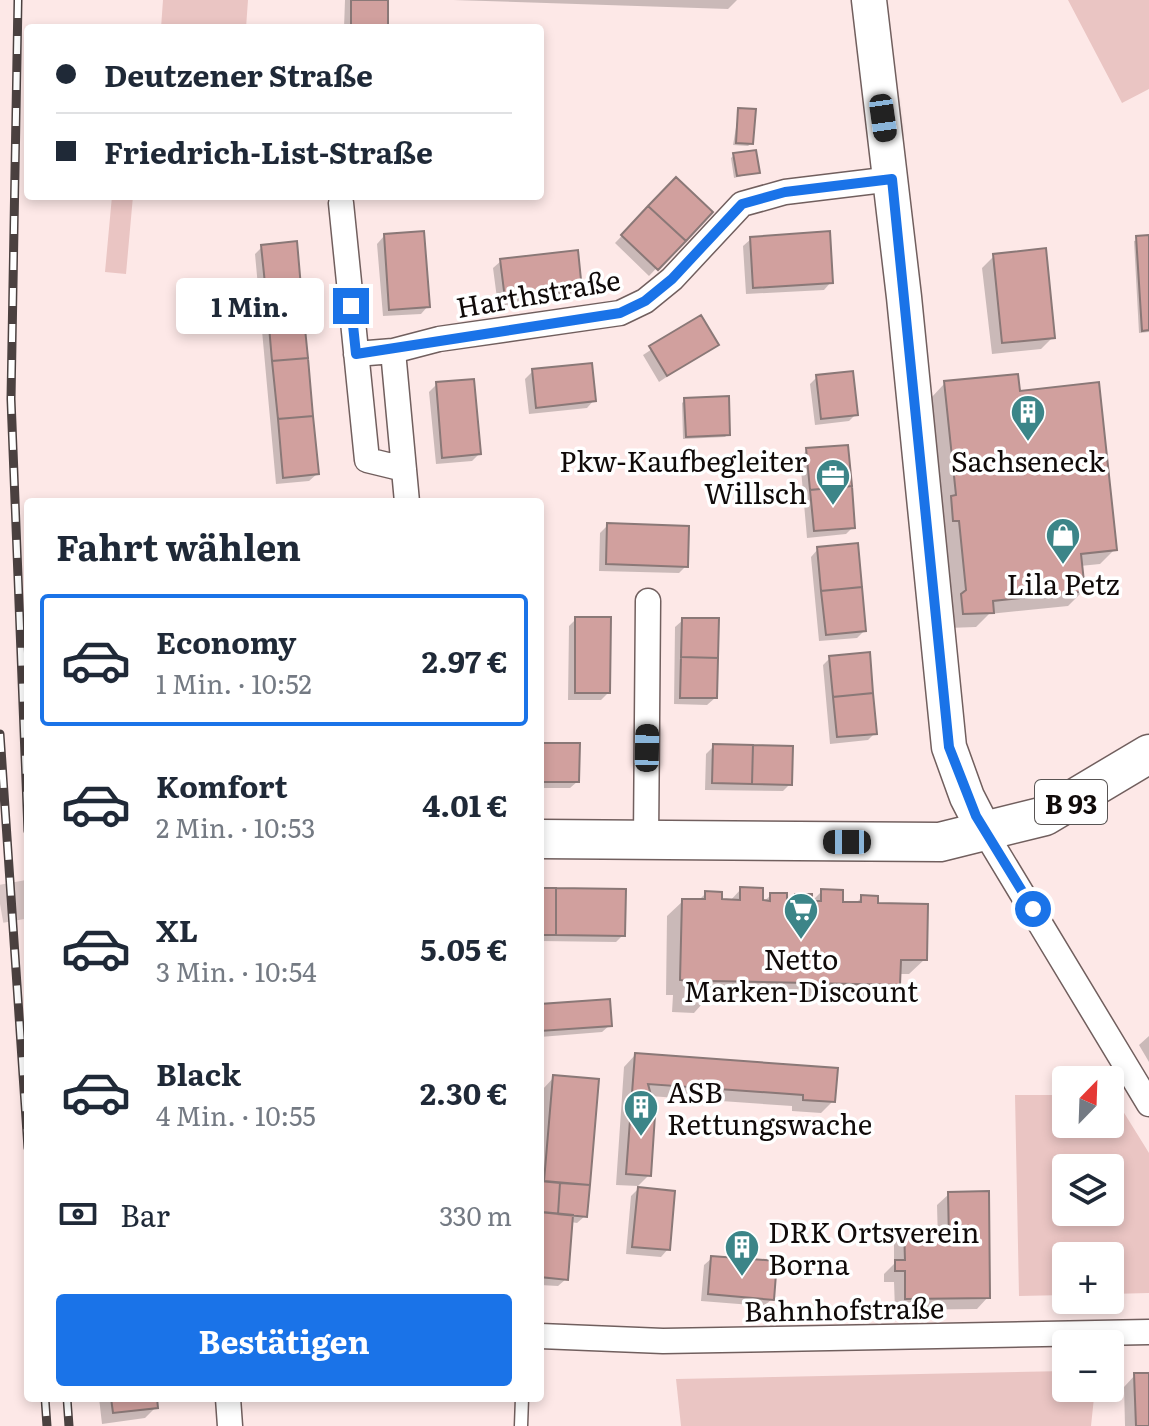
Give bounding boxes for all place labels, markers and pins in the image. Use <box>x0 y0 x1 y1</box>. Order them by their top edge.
building icon: Sachseneck <box>1009 393 1047 443</box>
place label: Pkw-Kaufbegleiter Willsch <box>559 439 808 513</box>
place label: Sachseneck <box>951 439 1106 481</box>
office icon: Pkw-Kaufbegleiter Willsch <box>814 457 852 507</box>
shop icon: Lila Petz <box>1044 516 1082 566</box>
place label: Lila Petz <box>1006 562 1120 604</box>
supermarket icon: Netto Marken-Discount <box>782 891 820 941</box>
place label: Netto Marken-Discount <box>684 937 919 1011</box>
place label: ASB Rettungswache <box>667 1070 872 1144</box>
building icon: ASB Rettungswache <box>622 1088 660 1138</box>
place label: DRK Ortsverein Borna <box>768 1210 980 1284</box>
building icon: DRK Ortsverein Borna <box>723 1228 761 1278</box>

